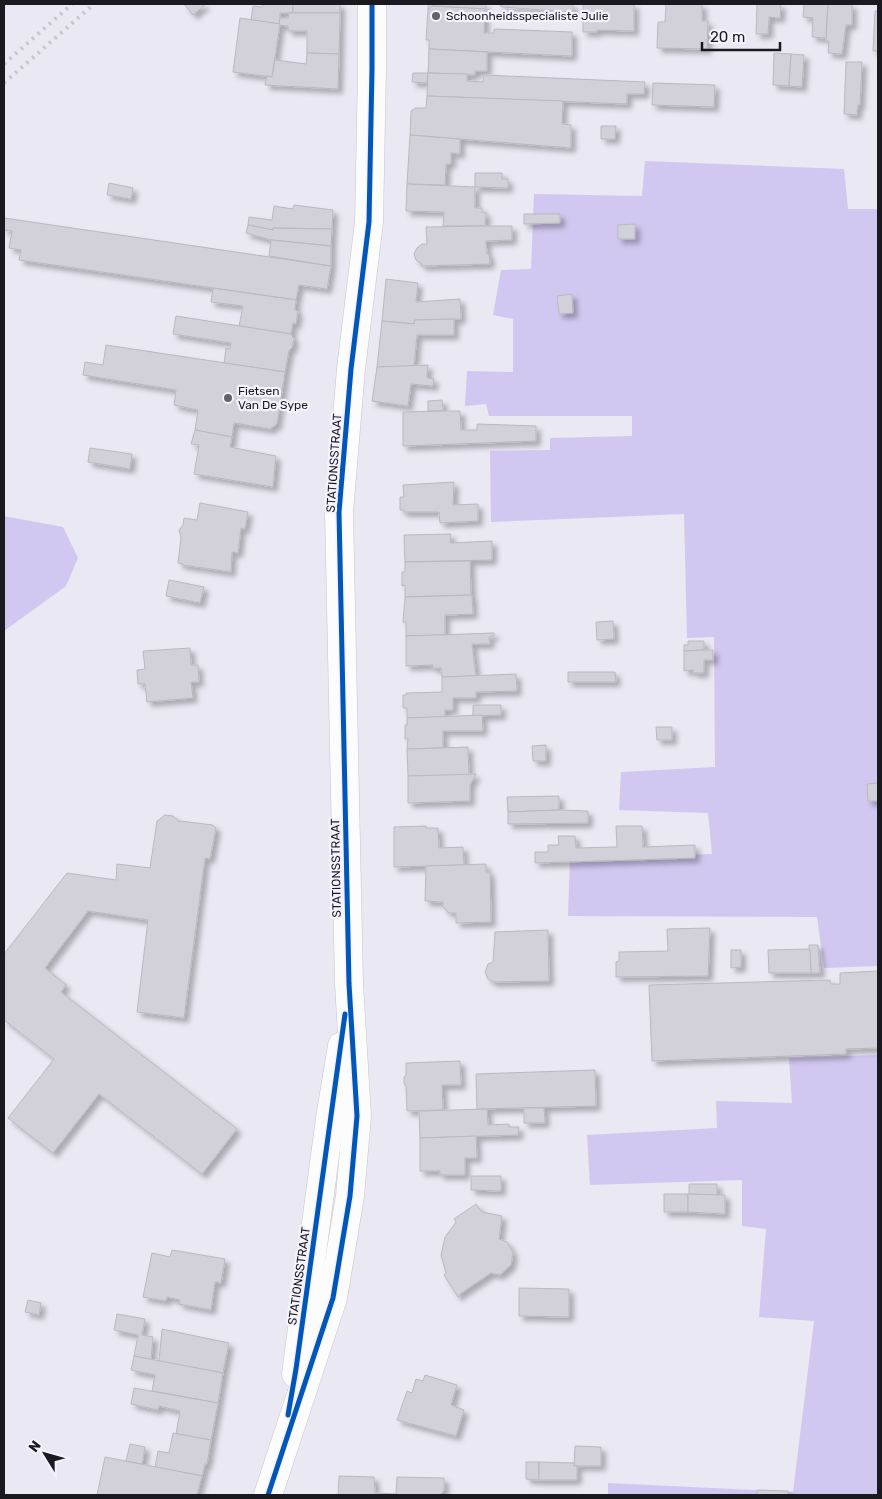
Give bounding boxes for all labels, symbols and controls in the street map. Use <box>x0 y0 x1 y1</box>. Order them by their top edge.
place label: Schoonheidsspecialiste Julie <box>446 9 609 23</box>
marker: Schoonheidsspecialiste Julie <box>430 10 442 22</box>
scale bar <box>702 20 780 52</box>
text: 20 m <box>710 28 745 46</box>
place label: Fietsen Van De Sype <box>238 384 308 412</box>
marker: Fietsen Van De Sype <box>222 392 234 404</box>
street label: STATIONSSTRAAT <box>324 413 344 513</box>
street label: STATIONSSTRAAT <box>328 818 344 918</box>
street label: STATIONSSTRAAT <box>285 1226 313 1326</box>
north arrow <box>20 1429 70 1479</box>
text: N <box>25 1437 45 1456</box>

